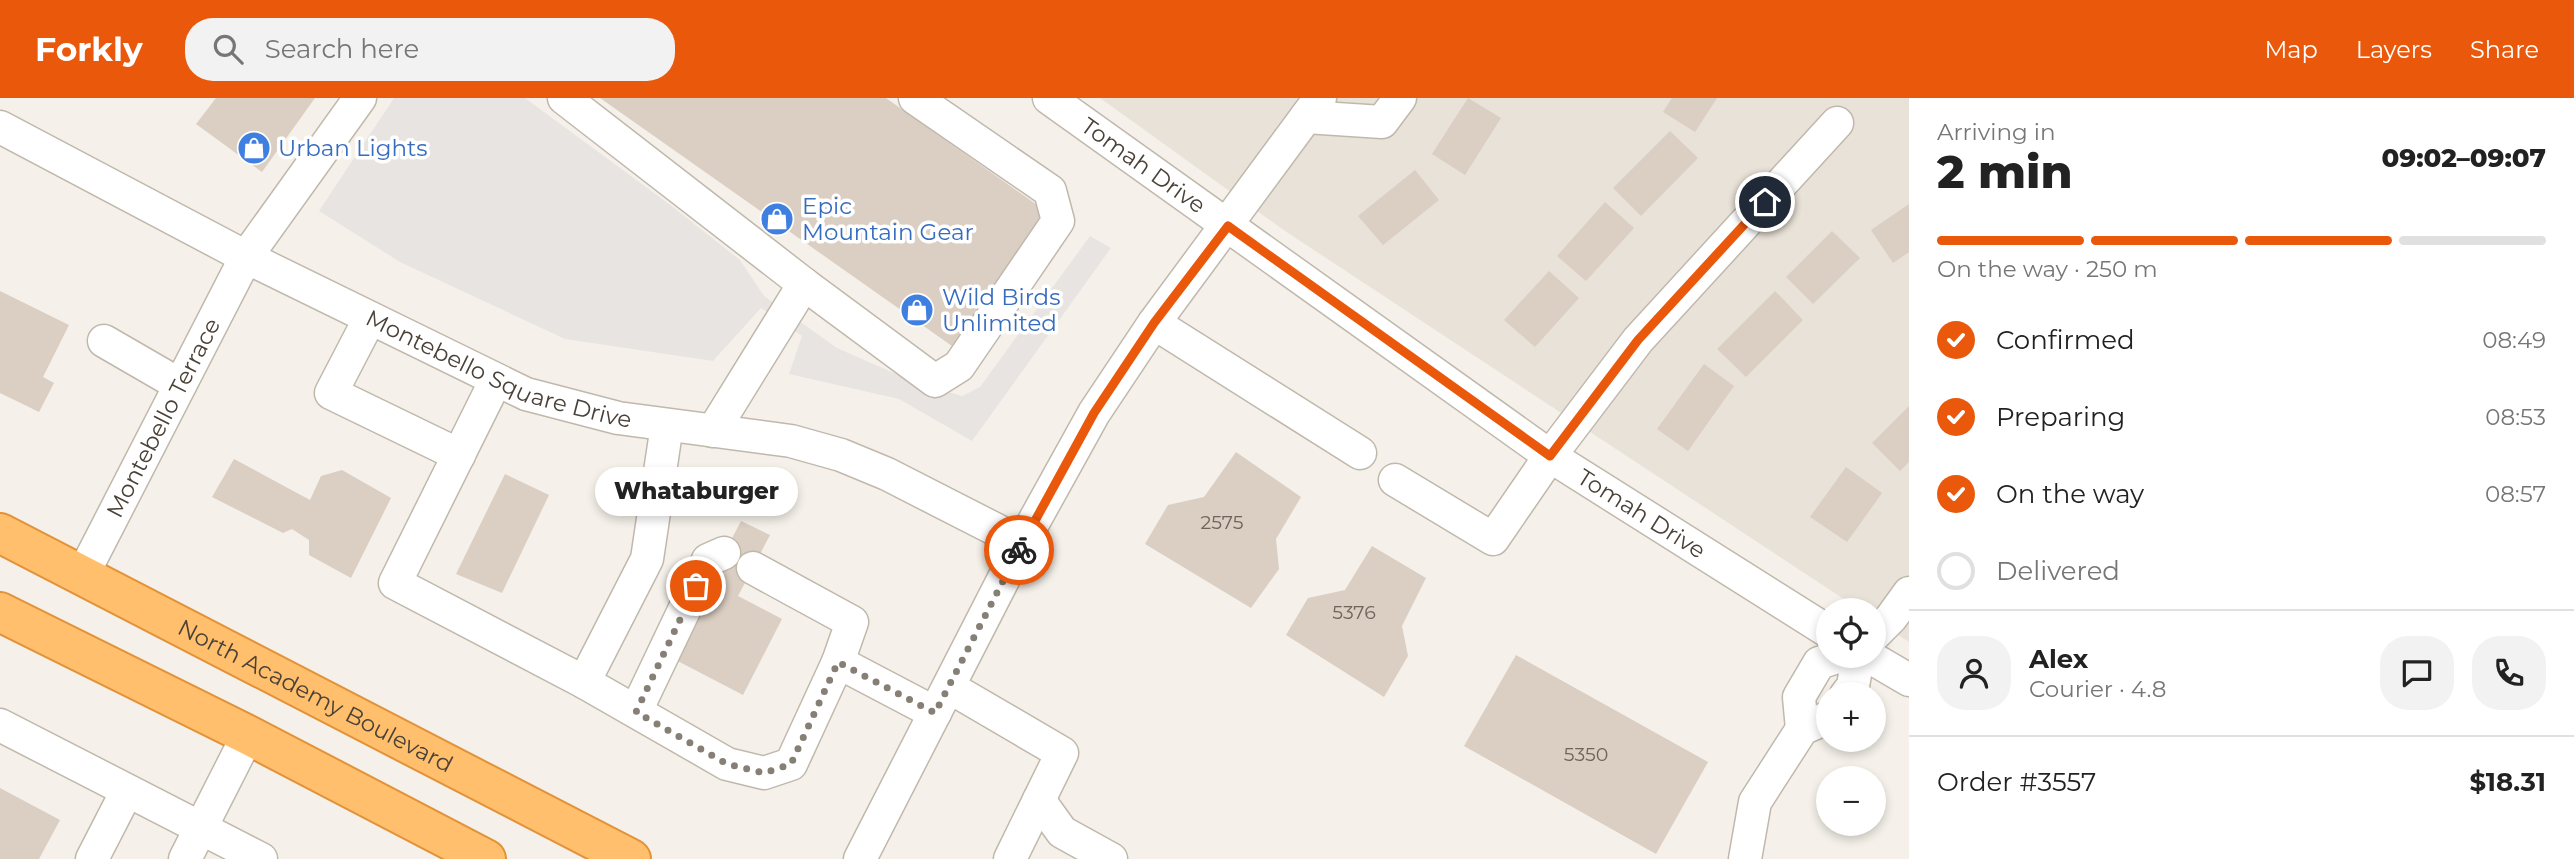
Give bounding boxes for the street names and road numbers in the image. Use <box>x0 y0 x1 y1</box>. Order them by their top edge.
street label: Tomah Drive <box>1076 112 1211 219</box>
street label: Montebello Square Drive <box>361 304 633 434</box>
street label: Montebello Terrace <box>101 313 226 522</box>
street label: Tomah Drive <box>1572 463 1711 565</box>
street label: North Academy Boulevard <box>173 613 458 779</box>

